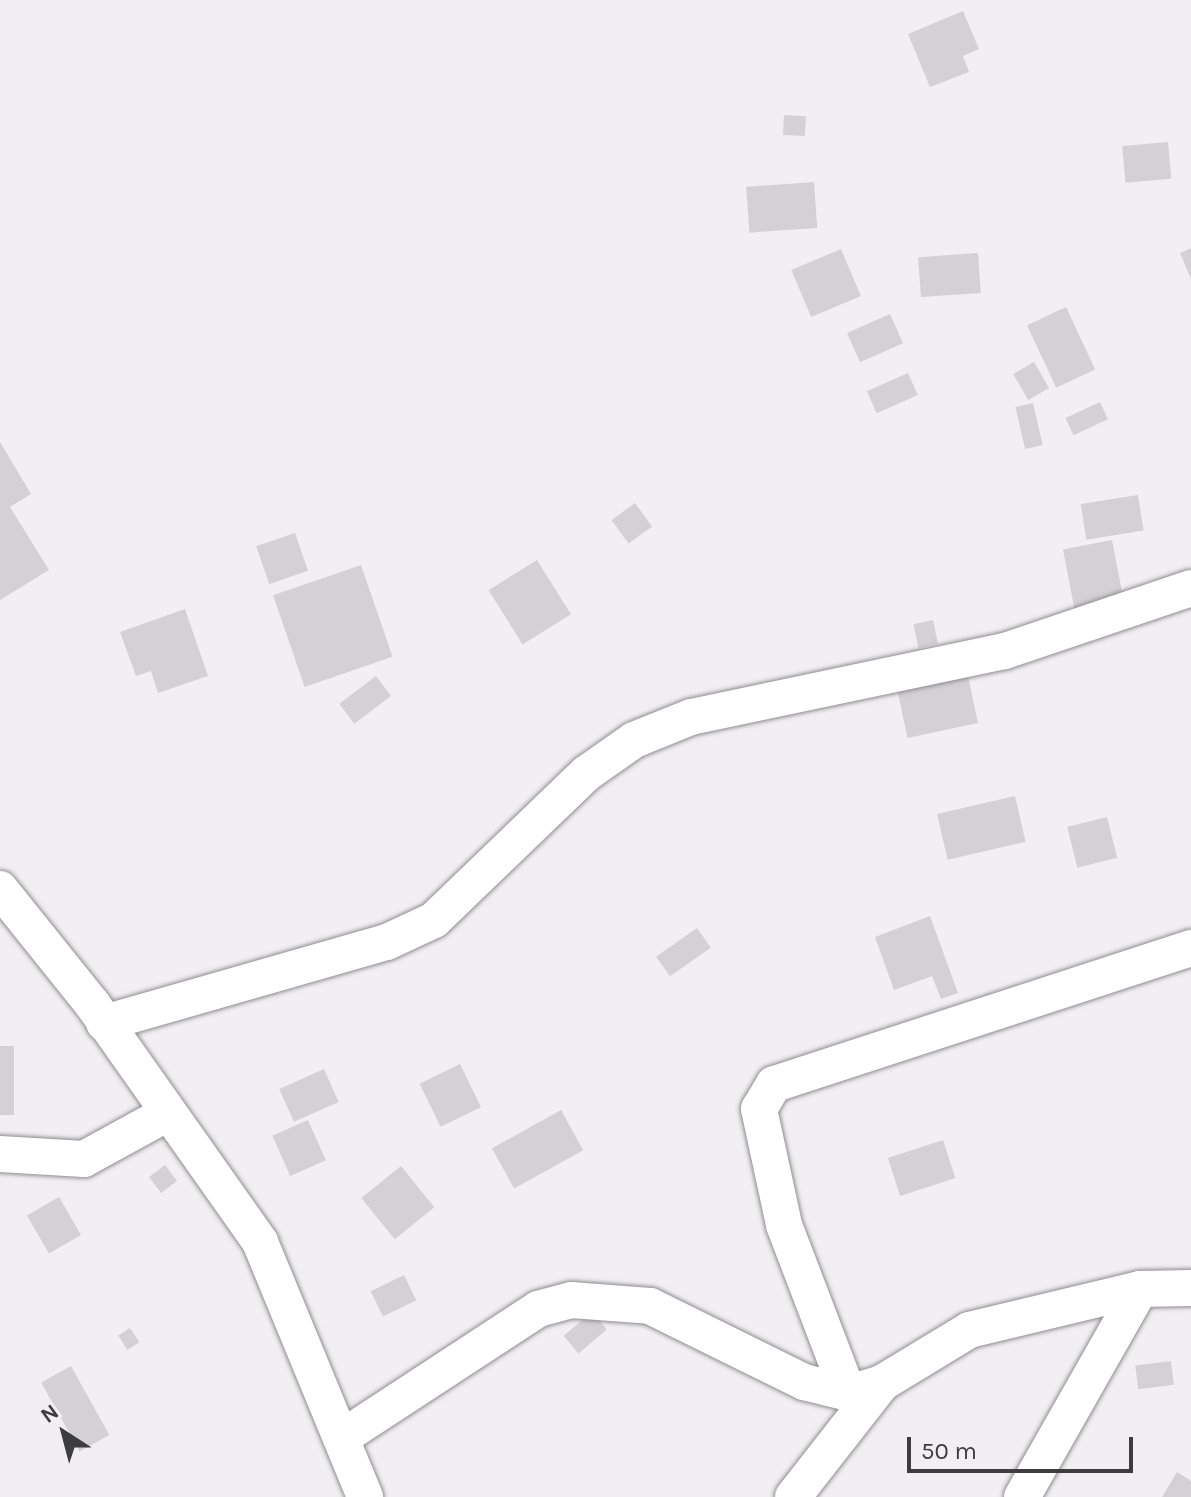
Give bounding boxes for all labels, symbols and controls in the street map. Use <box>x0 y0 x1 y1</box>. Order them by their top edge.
north arrow <box>24 1393 104 1473</box>
text: N <box>36 1398 64 1429</box>
scale bar <box>911 1421 1137 1471</box>
text: 50 m <box>921 1437 977 1465</box>

